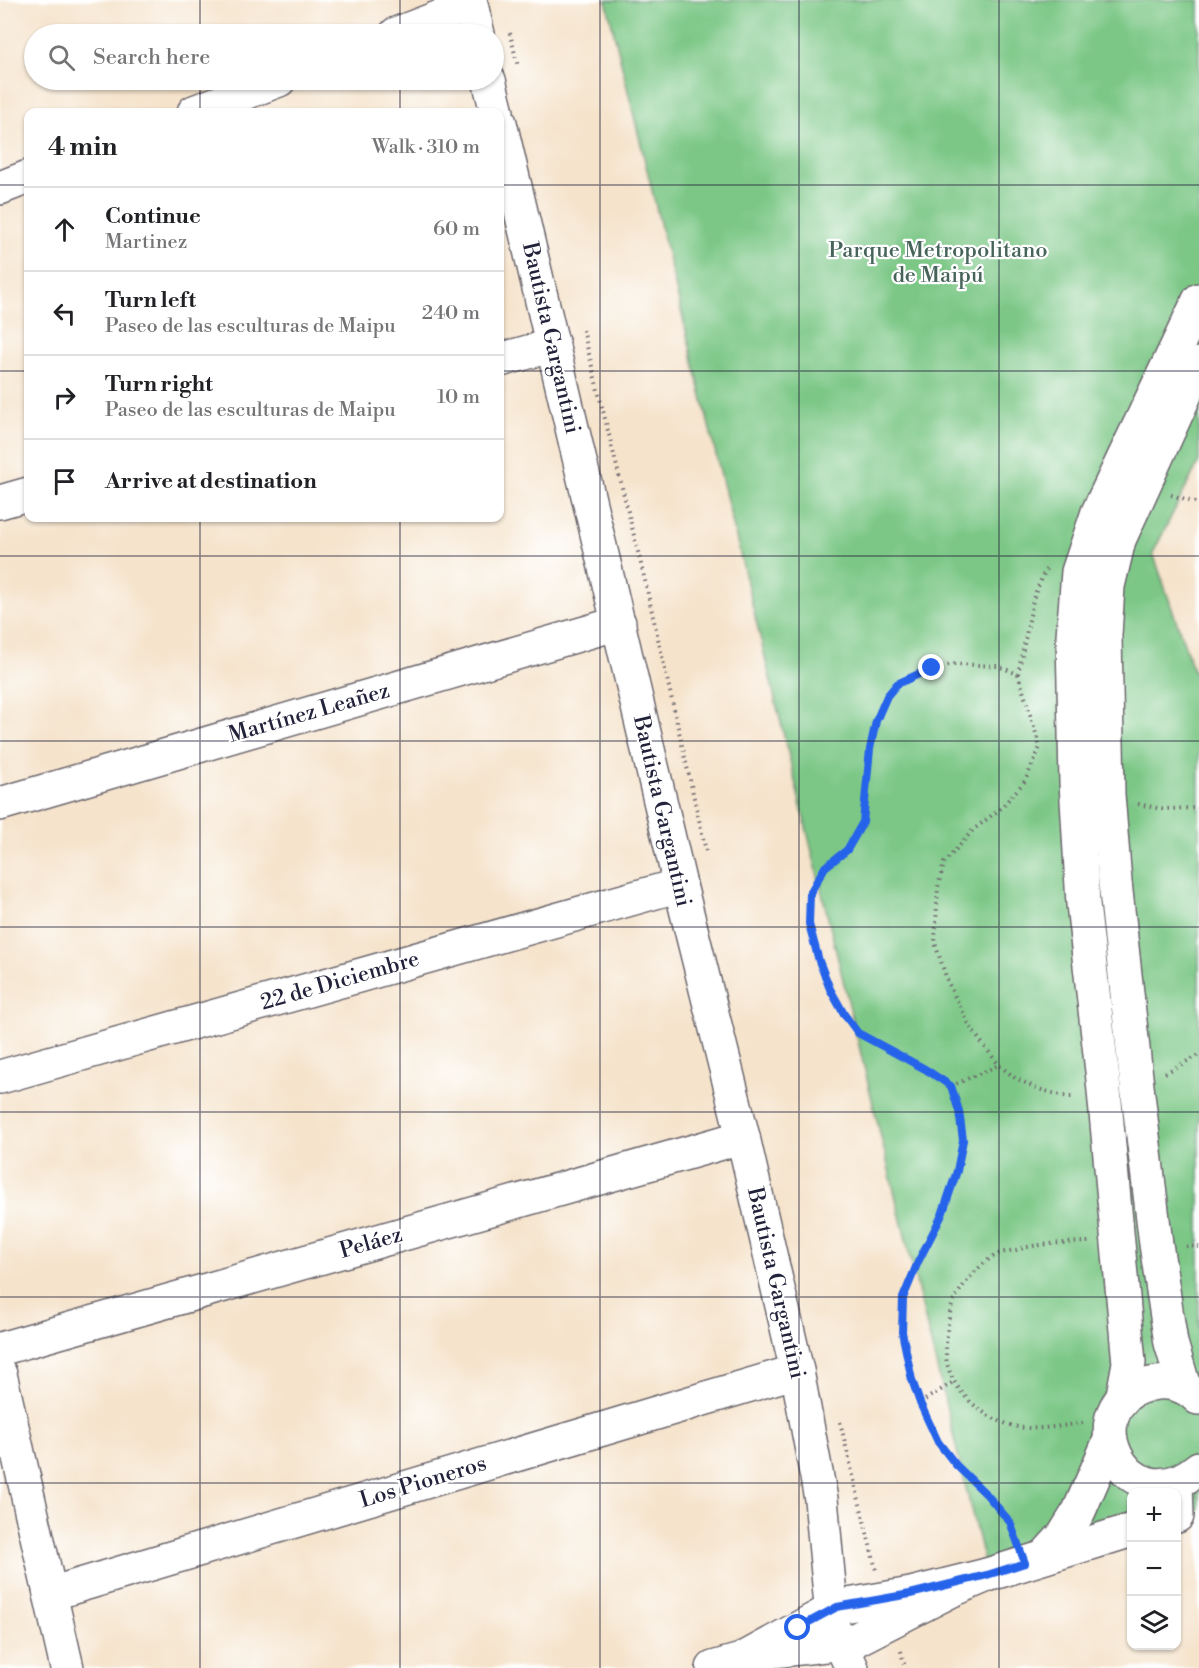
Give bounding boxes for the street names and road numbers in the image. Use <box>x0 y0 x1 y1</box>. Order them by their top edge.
street label: Bautista Gargantini <box>516 239 586 436</box>
street label: Martínez Leañez <box>225 677 393 749</box>
street label: Bautista Gargantini <box>627 712 697 909</box>
street label: 22 de Diciembre <box>258 945 422 1017</box>
street label: Bautista Gargantini <box>741 1184 811 1381</box>
street label: Peláez <box>336 1221 406 1265</box>
street label: Los Pioneros <box>356 1450 490 1514</box>

